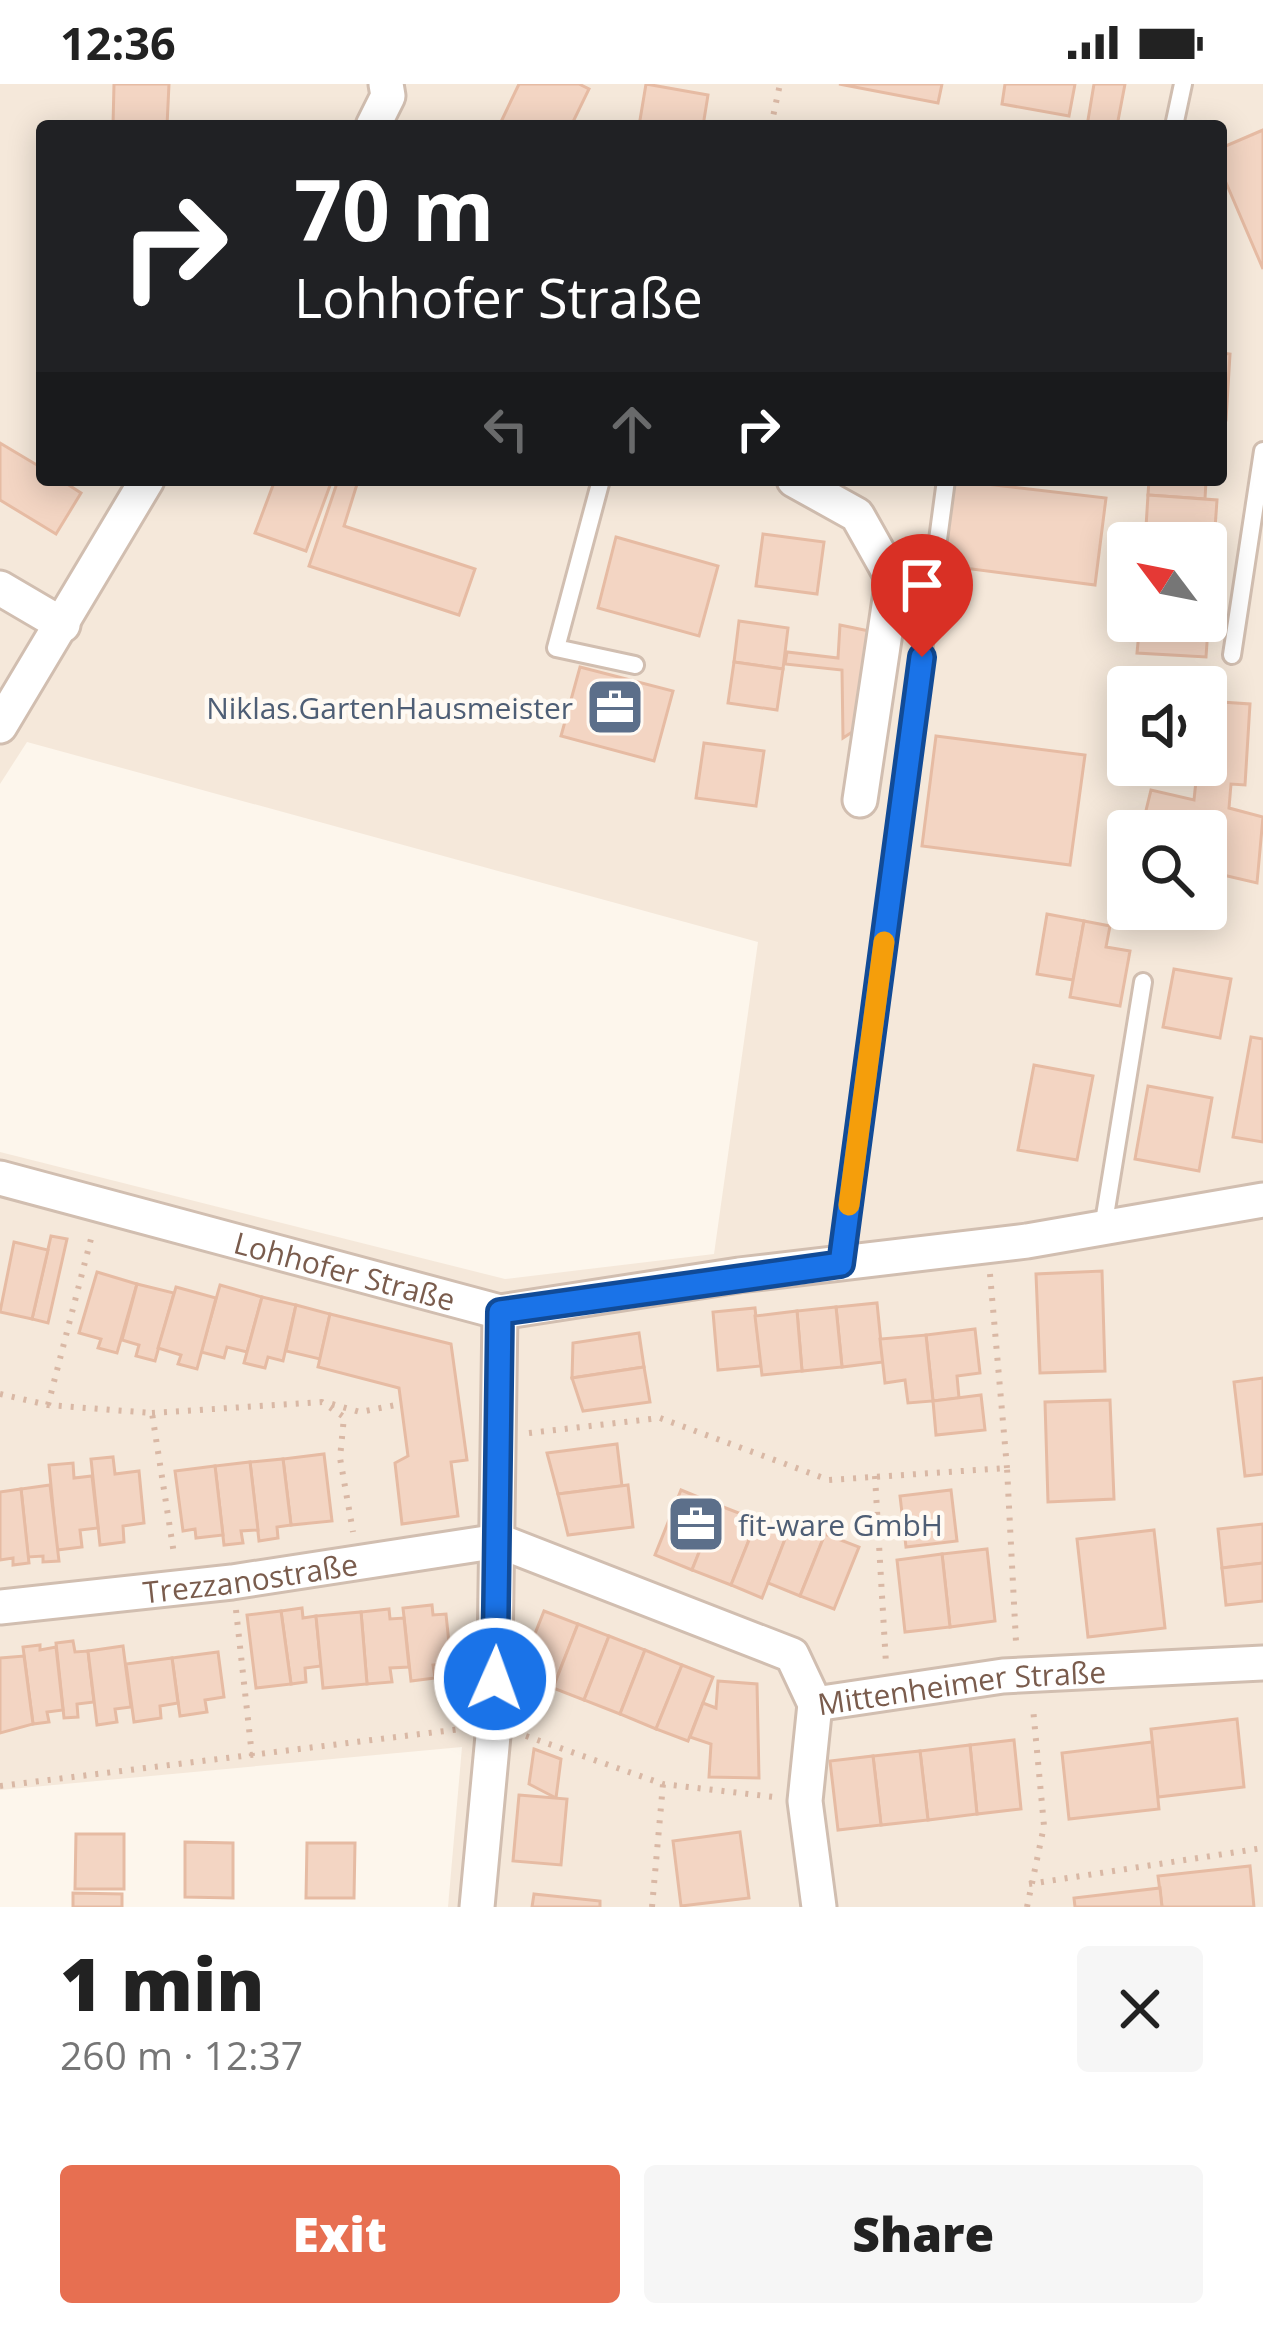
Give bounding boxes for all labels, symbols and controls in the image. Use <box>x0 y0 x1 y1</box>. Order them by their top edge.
text: 12:36 <box>60 12 176 73</box>
text: 70 m <box>294 151 494 266</box>
icon: right <box>96 168 252 324</box>
text: Lohhofer Straße <box>294 260 703 334</box>
icon: left <box>473 396 539 462</box>
icon: ahead <box>599 396 665 462</box>
icon: right <box>725 396 791 462</box>
north arrow <box>1107 522 1227 642</box>
map controls <box>1107 522 1227 930</box>
pin <box>871 534 973 657</box>
icon: arrive <box>889 552 955 618</box>
button: sound <box>1107 666 1227 786</box>
office icon: Niklas.GartenHausmeister <box>584 676 646 738</box>
place label: Niklas.GartenHausmeister <box>206 687 573 728</box>
button: search <box>1107 810 1227 930</box>
street label: Lohhofer Straße <box>230 1221 460 1320</box>
office icon: fit-ware GmbH <box>665 1493 727 1555</box>
place label: fit-ware GmbH <box>738 1504 943 1545</box>
street label: Trezzanostraße <box>141 1542 360 1612</box>
position arrow <box>432 1616 558 1742</box>
street label: Mittenheimer Straße <box>815 1650 1107 1724</box>
text: 1 min <box>60 1934 265 2032</box>
button: close <box>1077 1946 1203 2072</box>
text: 260 m · 12:37 <box>60 2028 303 2081</box>
button: Exit <box>60 2165 620 2303</box>
button: Share <box>644 2165 1203 2303</box>

